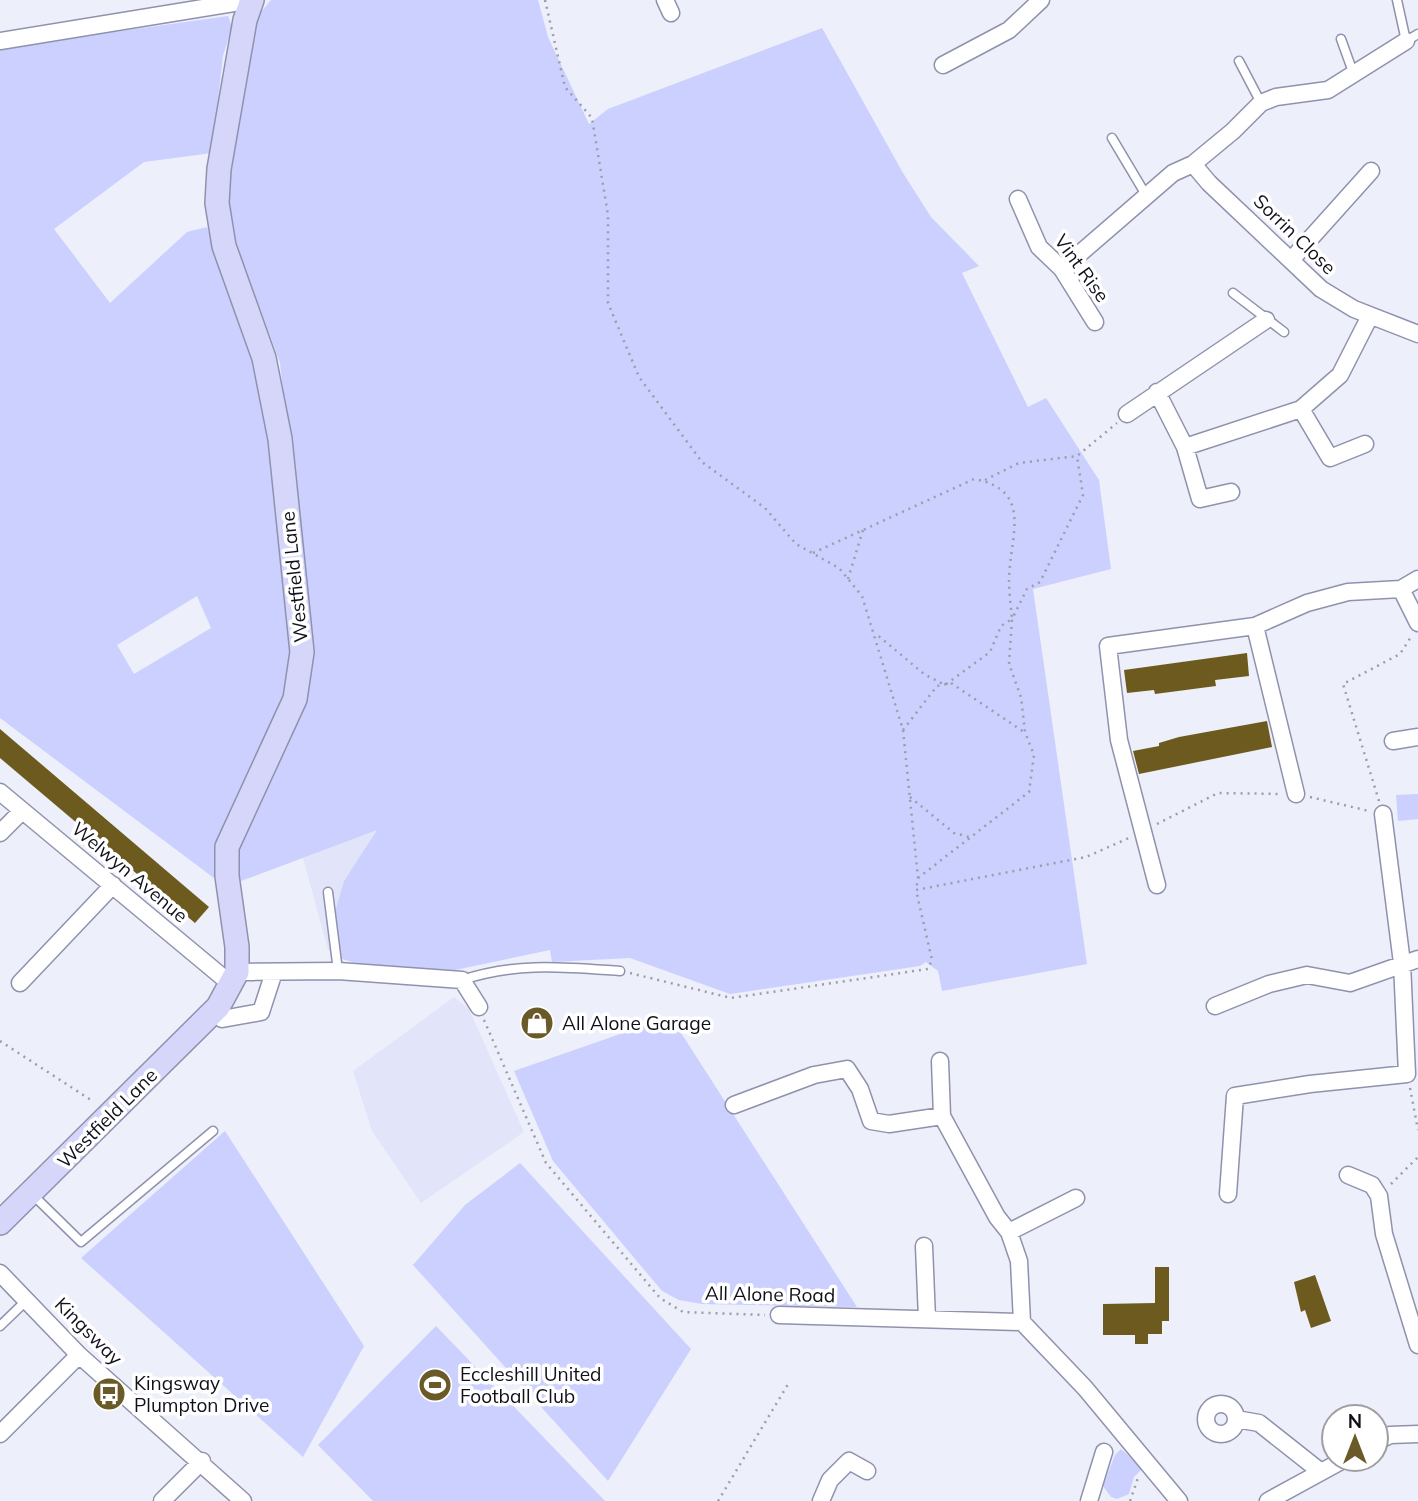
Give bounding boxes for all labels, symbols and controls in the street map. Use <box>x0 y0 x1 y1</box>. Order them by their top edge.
street label: Sorrin Close <box>1249 189 1341 279</box>
street label: Vint Rise <box>1049 229 1115 307</box>
street label: Westfield Lane <box>275 510 313 644</box>
street label: Welwyn Avenue <box>67 817 193 927</box>
shop icon: All Alone Garage <box>518 1004 556 1042</box>
place label: All Alone Garage <box>562 1011 711 1035</box>
street label: Westfield Lane <box>52 1063 162 1173</box>
street label: All Alone Road <box>705 1281 835 1307</box>
street label: Kingsway <box>50 1292 128 1370</box>
place label: Eccleshill United Football Club <box>460 1362 601 1408</box>
sports icon: Eccleshill United Football Club <box>416 1366 454 1404</box>
place label: Kingsway Plumpton Drive <box>134 1371 269 1417</box>
bus stop icon: Kingsway Plumpton Drive <box>90 1375 128 1413</box>
north arrow <box>1320 1403 1390 1473</box>
text: N <box>1348 1409 1362 1433</box>

